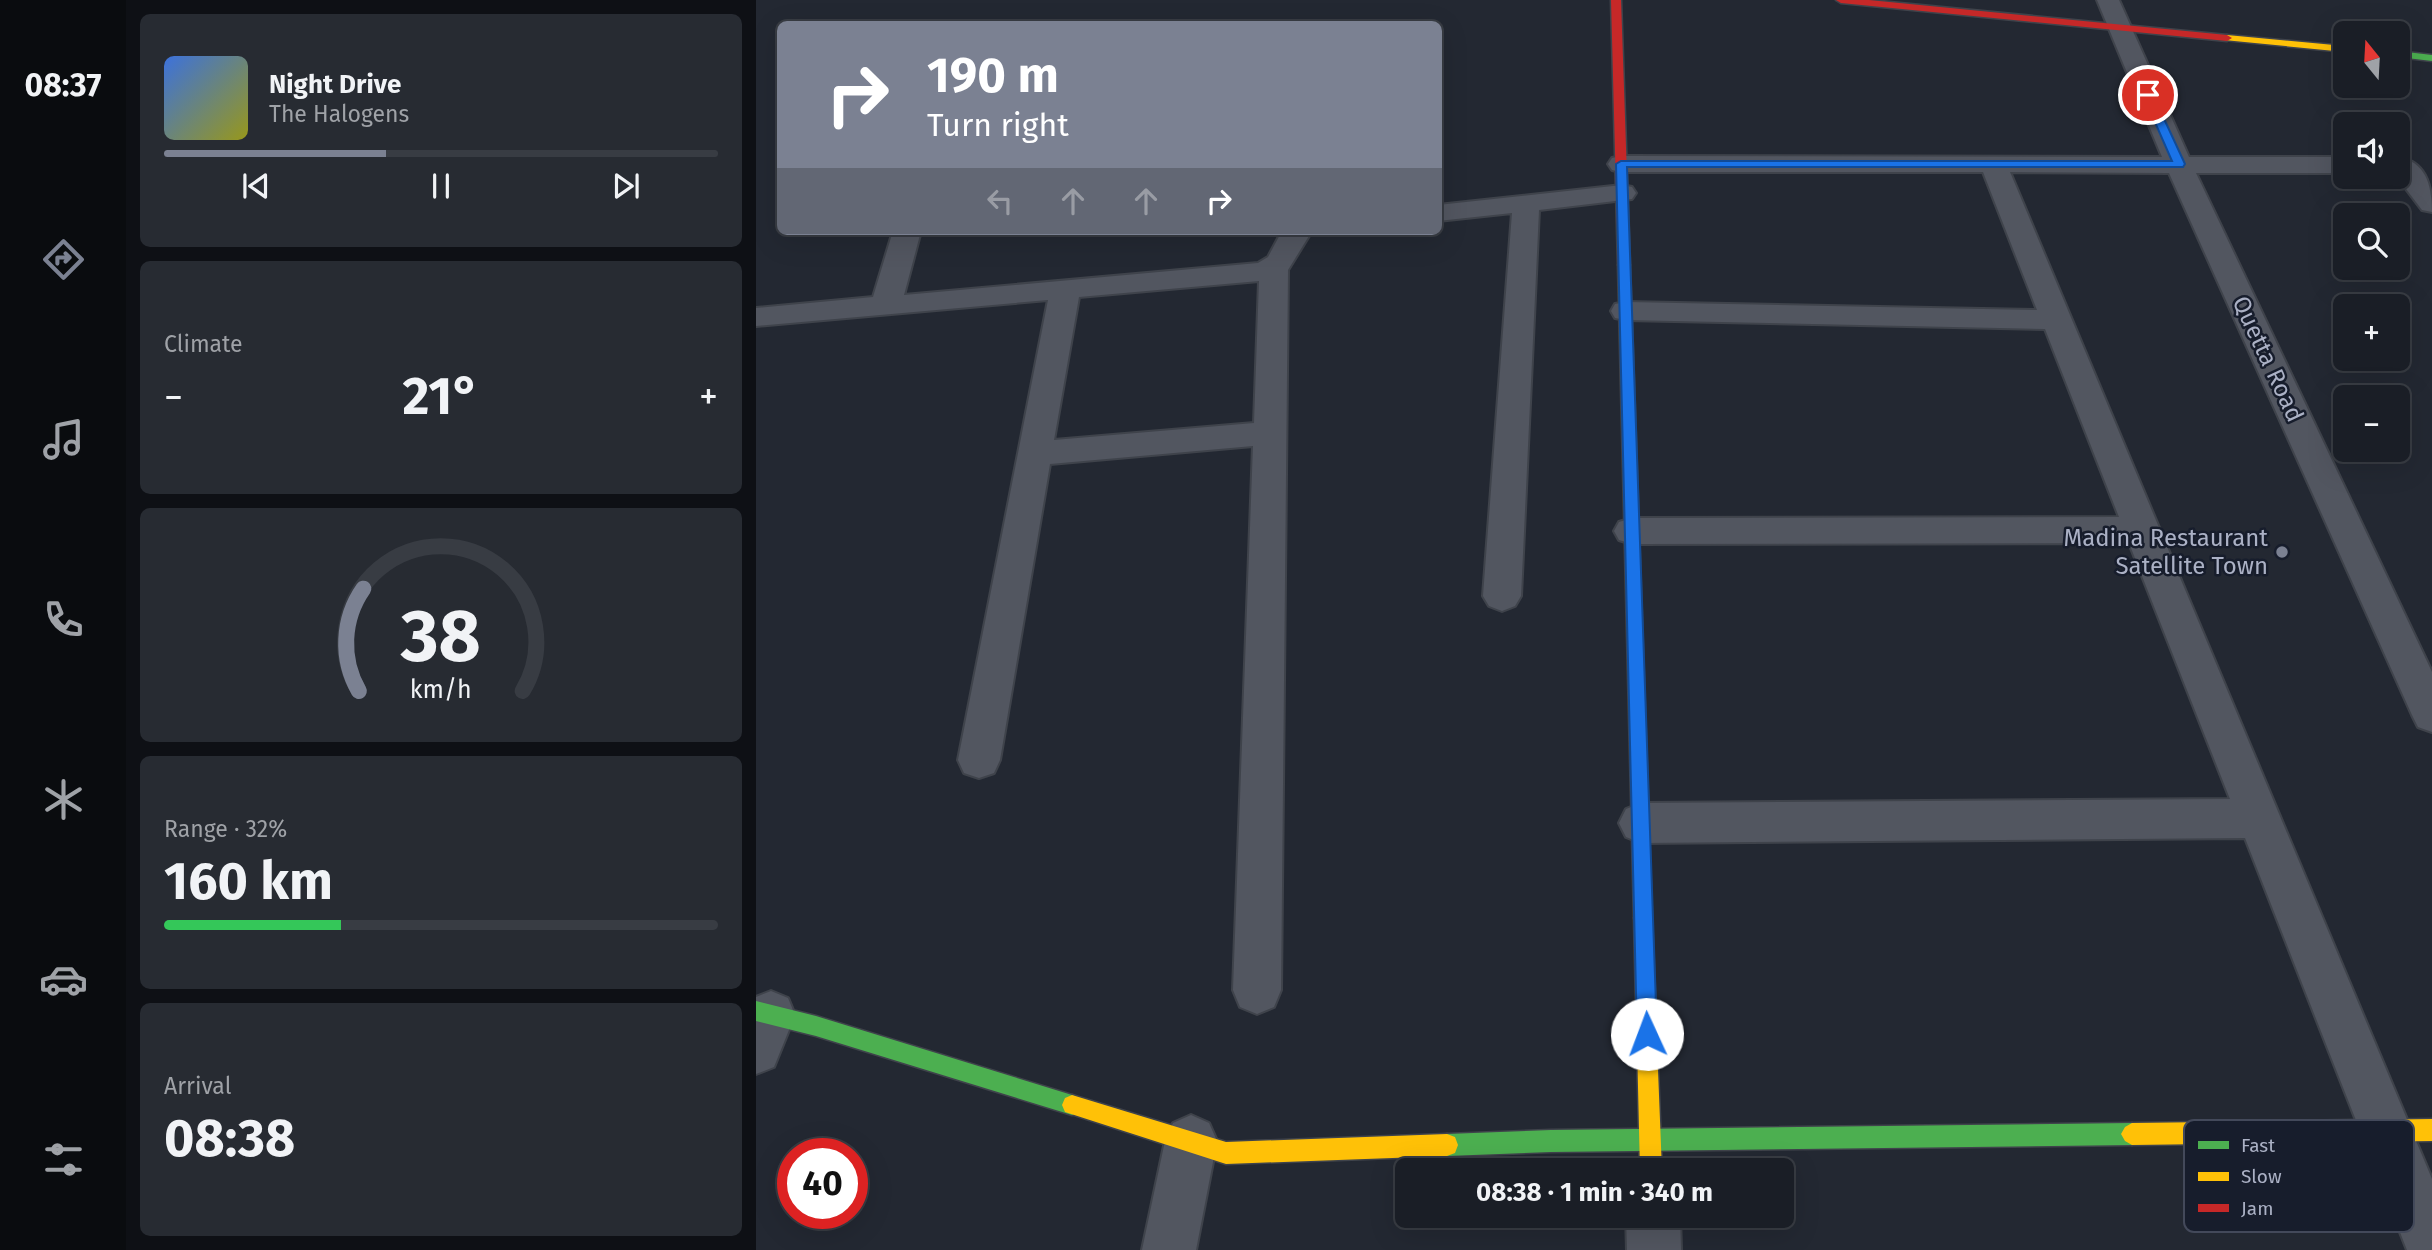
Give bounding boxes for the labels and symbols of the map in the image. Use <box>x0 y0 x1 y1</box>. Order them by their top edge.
north arrow <box>2333 21 2410 98</box>
pin <box>2118 65 2178 125</box>
street label: Quetta Road <box>2227 292 2309 426</box>
place label: Madina Restaurant Satellite Town <box>2063 524 2268 580</box>
marker: Madina Restaurant Satellite Town <box>2274 544 2290 560</box>
position arrow <box>1610 997 1684 1071</box>
legend <box>2184 1120 2414 1232</box>
text: Fast <box>2241 1134 2275 1157</box>
speed limit sign: 40 <box>777 1138 868 1229</box>
text: Slow <box>2241 1165 2282 1188</box>
text: Jam <box>2241 1197 2273 1220</box>

